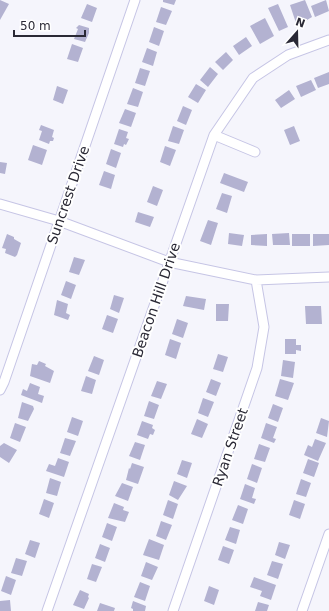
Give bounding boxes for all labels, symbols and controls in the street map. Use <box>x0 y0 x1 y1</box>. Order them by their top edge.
scale bar <box>14 12 85 38</box>
north arrow <box>277 12 317 52</box>
text: N <box>294 15 307 31</box>
text: 50 m <box>20 19 51 33</box>
street label: Suncrest Drive <box>44 144 92 246</box>
street label: Beacon Hill Drive <box>129 240 183 360</box>
street label: Ryan Street <box>209 405 251 488</box>

